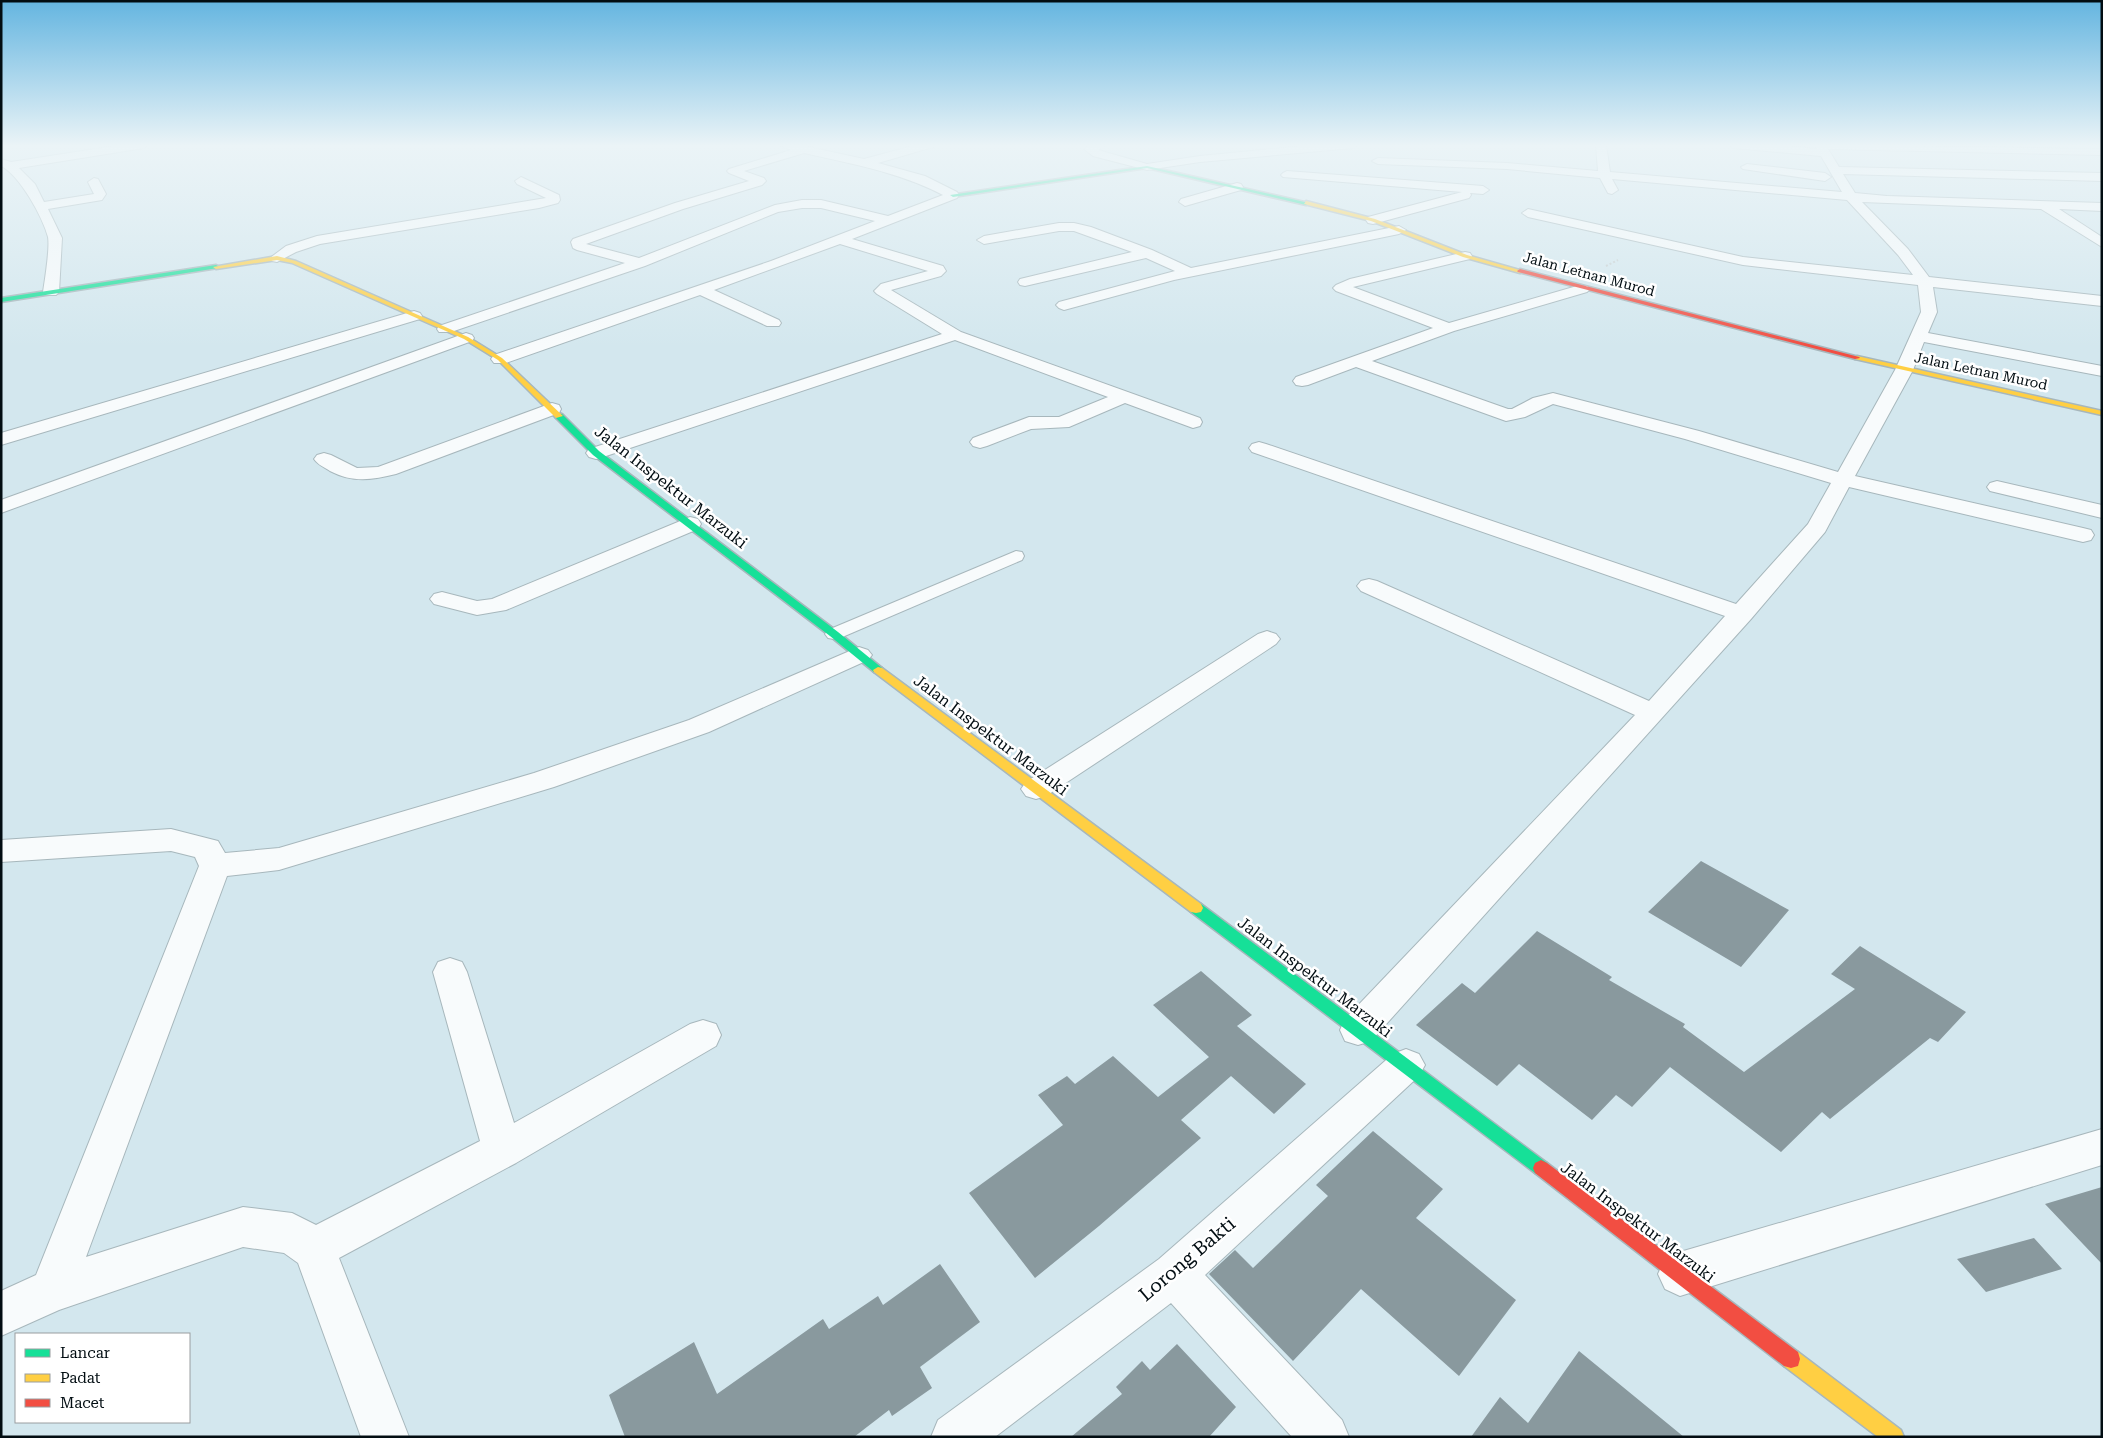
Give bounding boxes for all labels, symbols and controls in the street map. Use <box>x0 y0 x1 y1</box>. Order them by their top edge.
street label: Jalan Letnan Murod <box>1521 249 1657 299</box>
street label: Jalan Letnan Murod <box>1913 349 2049 393</box>
street label: Jalan Inspektur Marzuki <box>591 422 751 552</box>
street label: Jalan Inspektur Marzuki <box>910 671 1072 799</box>
street label: Jalan Inspektur Marzuki <box>1234 913 1396 1041</box>
street label: Jalan Inspektur Marzuki <box>1557 1158 1719 1286</box>
street label: Lorong Bakti <box>1134 1212 1240 1306</box>
legend <box>15 1333 190 1423</box>
text: Lancar <box>60 1344 110 1362</box>
text: Padat <box>60 1369 101 1387</box>
text: Macet <box>60 1394 105 1412</box>

